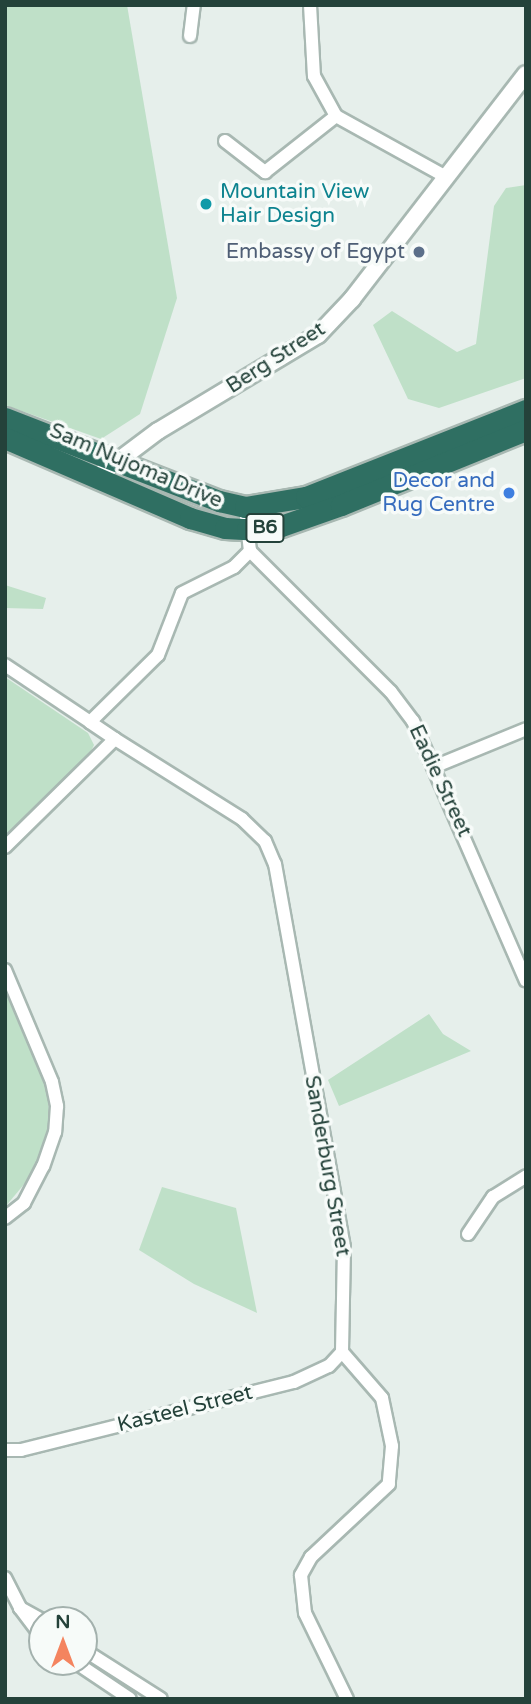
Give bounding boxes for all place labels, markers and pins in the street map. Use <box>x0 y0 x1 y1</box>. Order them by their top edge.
place label: Mountain View Hair Design <box>220 179 369 229</box>
marker: Mountain View Hair Design <box>198 196 214 212</box>
place label: Embassy of Egypt <box>226 239 405 265</box>
marker: Embassy of Egypt <box>411 244 427 260</box>
place label: Decor and Rug Centre <box>382 468 495 518</box>
marker: Decor and Rug Centre <box>501 485 517 501</box>

